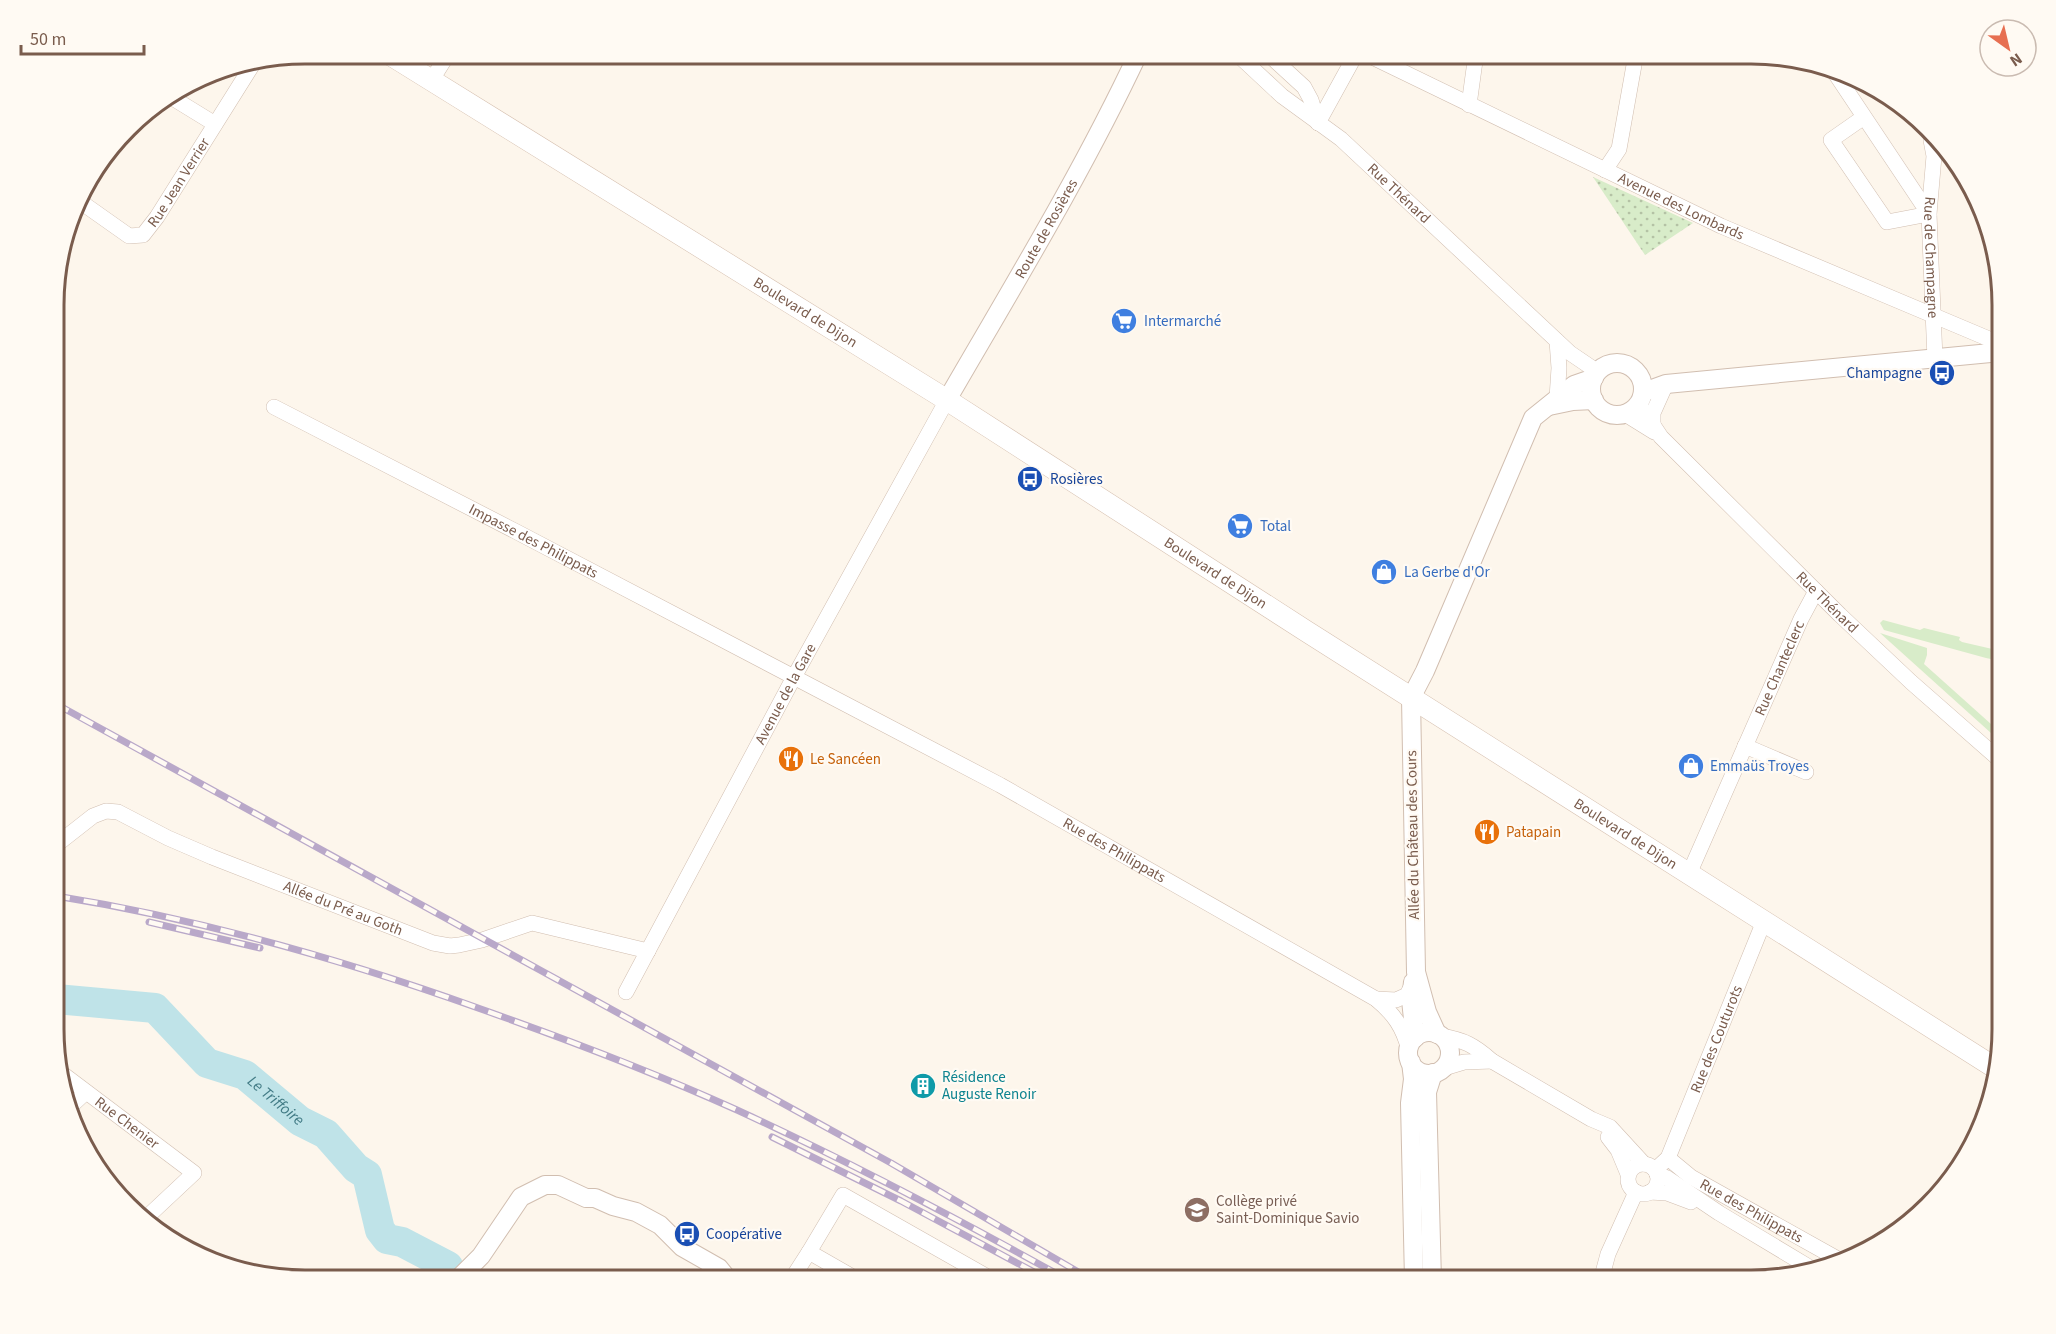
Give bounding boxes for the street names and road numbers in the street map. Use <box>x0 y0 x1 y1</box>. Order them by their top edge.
street label: Rue Jean Verrier <box>142 133 215 232</box>
street label: Rue Thénard <box>1363 158 1435 228</box>
street label: Avenue des Lombards <box>1615 167 1747 245</box>
street label: Route de Rosières <box>1009 175 1083 282</box>
street label: Rue de Champagne <box>1918 196 1944 319</box>
street label: Boulevard de Dijon <box>749 272 862 353</box>
street label: Impasse des Philippats <box>465 499 602 583</box>
street label: Boulevard de Dijon <box>1160 532 1271 614</box>
street label: Rue Thénard <box>1791 567 1863 638</box>
street label: Rue Chanteclerc <box>1749 617 1810 719</box>
street label: Avenue de la Gare <box>749 640 821 748</box>
street label: Allée du Château des Cours <box>1401 750 1425 920</box>
street label: Boulevard de Dijon <box>1570 793 1682 874</box>
street label: Rue des Philippats <box>1059 812 1170 888</box>
street label: Allée du Pré au Goth <box>280 875 406 941</box>
street label: Rue des Couturots <box>1685 982 1747 1096</box>
street label: Rue Chenier <box>90 1091 164 1154</box>
street label: Rue des Philippats <box>1696 1173 1807 1248</box>

